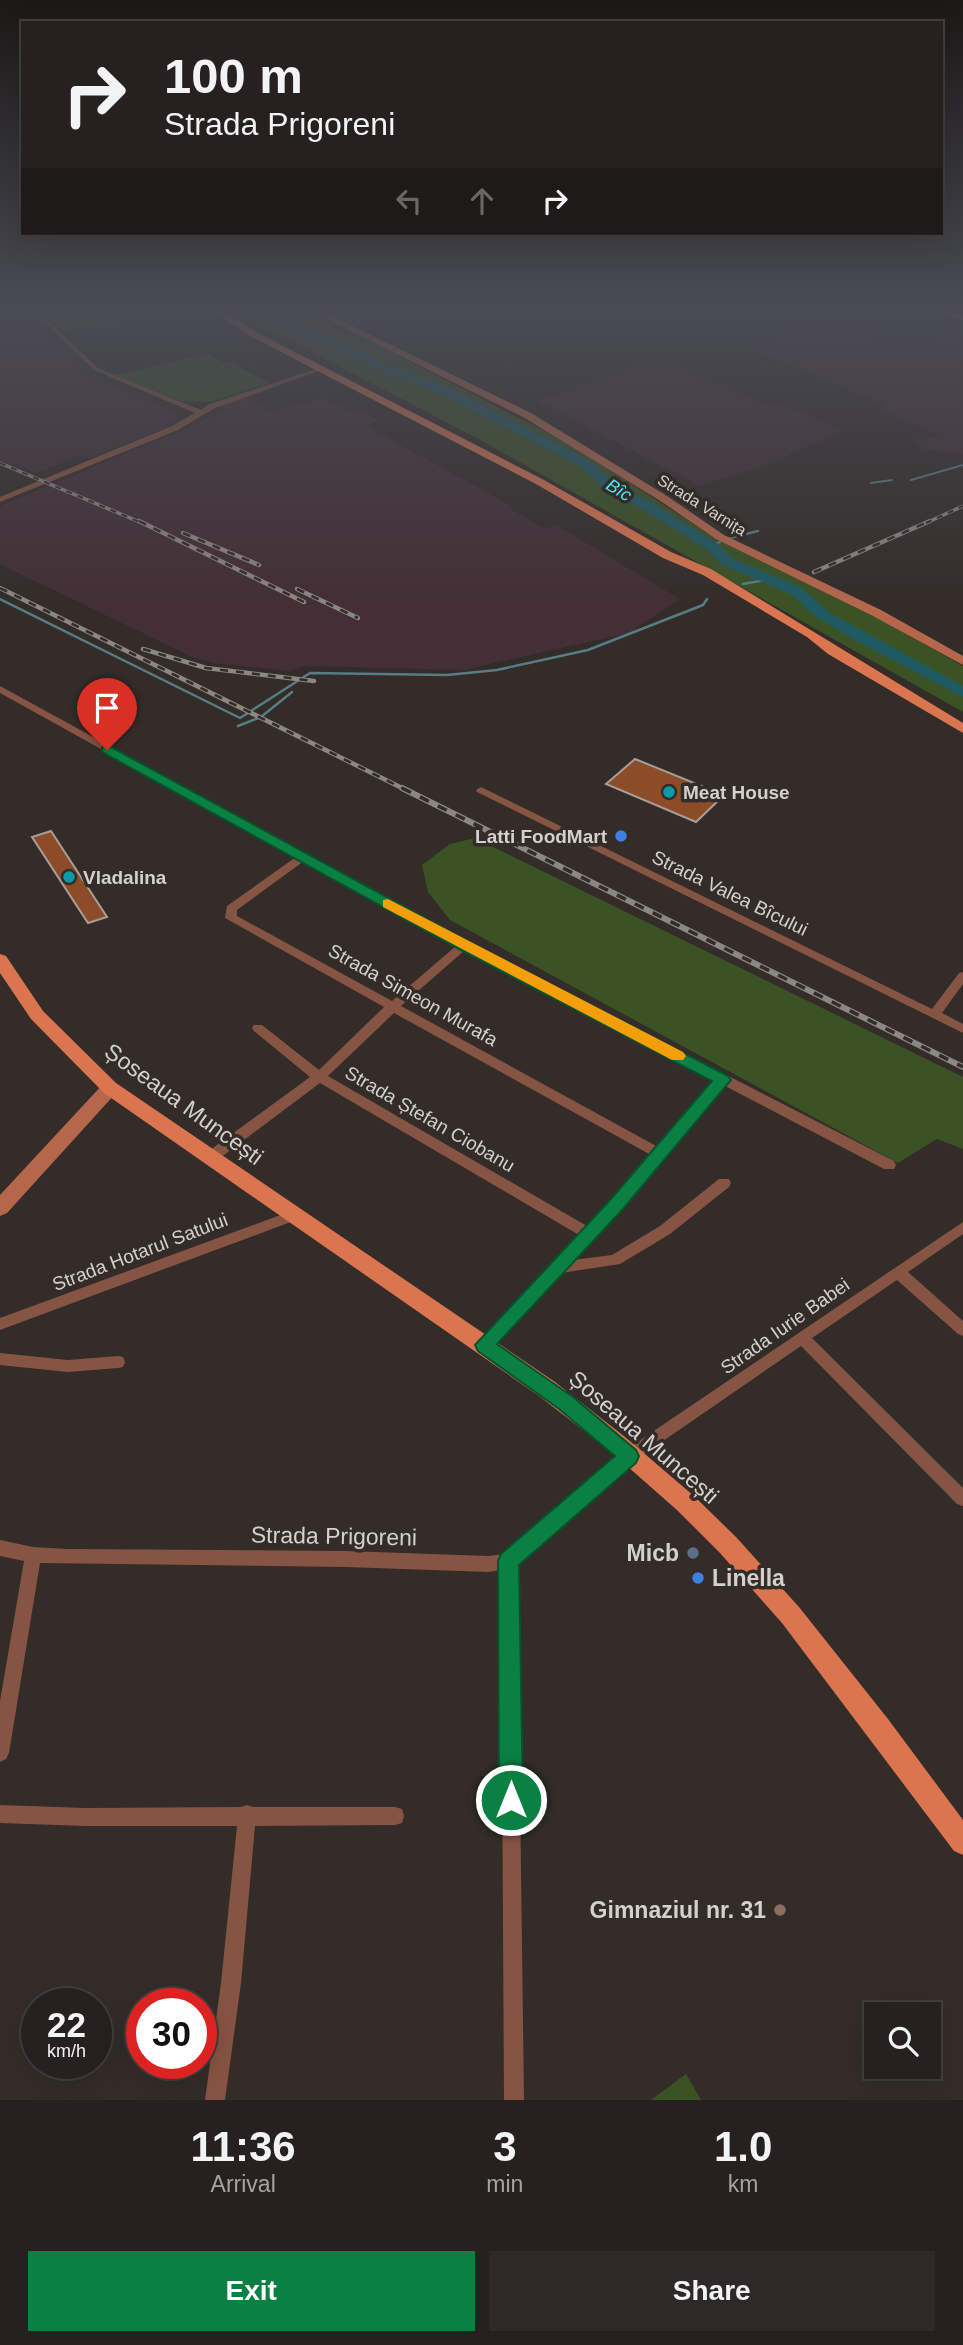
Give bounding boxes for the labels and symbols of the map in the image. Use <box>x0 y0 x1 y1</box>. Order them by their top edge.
street label: Strada Varnița <box>655 471 749 539</box>
water label: Bîc <box>603 475 635 505</box>
pin <box>77 678 137 750</box>
place label: Meat House <box>683 782 790 803</box>
marker: Meat House <box>661 784 677 800</box>
place label: Latti FoodMart <box>475 826 608 847</box>
marker: Latti FoodMart <box>613 828 629 844</box>
street label: Strada Valea Bîcului <box>649 846 811 940</box>
place label: Vladalina <box>83 867 167 888</box>
marker: Vladalina <box>61 869 77 885</box>
street label: Strada Simeon Murafa <box>325 940 502 1050</box>
street label: Șoseaua Muncești <box>100 1038 268 1170</box>
street label: Strada Ștefan Ciobanu <box>342 1062 518 1176</box>
street label: Strada Hotarul Satului <box>49 1209 231 1295</box>
street label: Strada Iurie Babei <box>717 1274 853 1378</box>
street label: Șoseaua Muncești <box>564 1365 724 1509</box>
street label: Strada Prigoreni <box>251 1522 417 1550</box>
place label: Micb <box>627 1540 679 1566</box>
marker: Micb <box>685 1545 701 1561</box>
place label: Linella <box>712 1565 785 1591</box>
marker: Linella <box>690 1570 706 1586</box>
position arrow <box>474 1763 548 1837</box>
place label: Gimnaziul nr. 31 <box>590 1897 766 1923</box>
marker: Gimnaziul nr. 31 <box>772 1902 788 1918</box>
speed limit sign: 30 <box>126 1988 217 2079</box>

